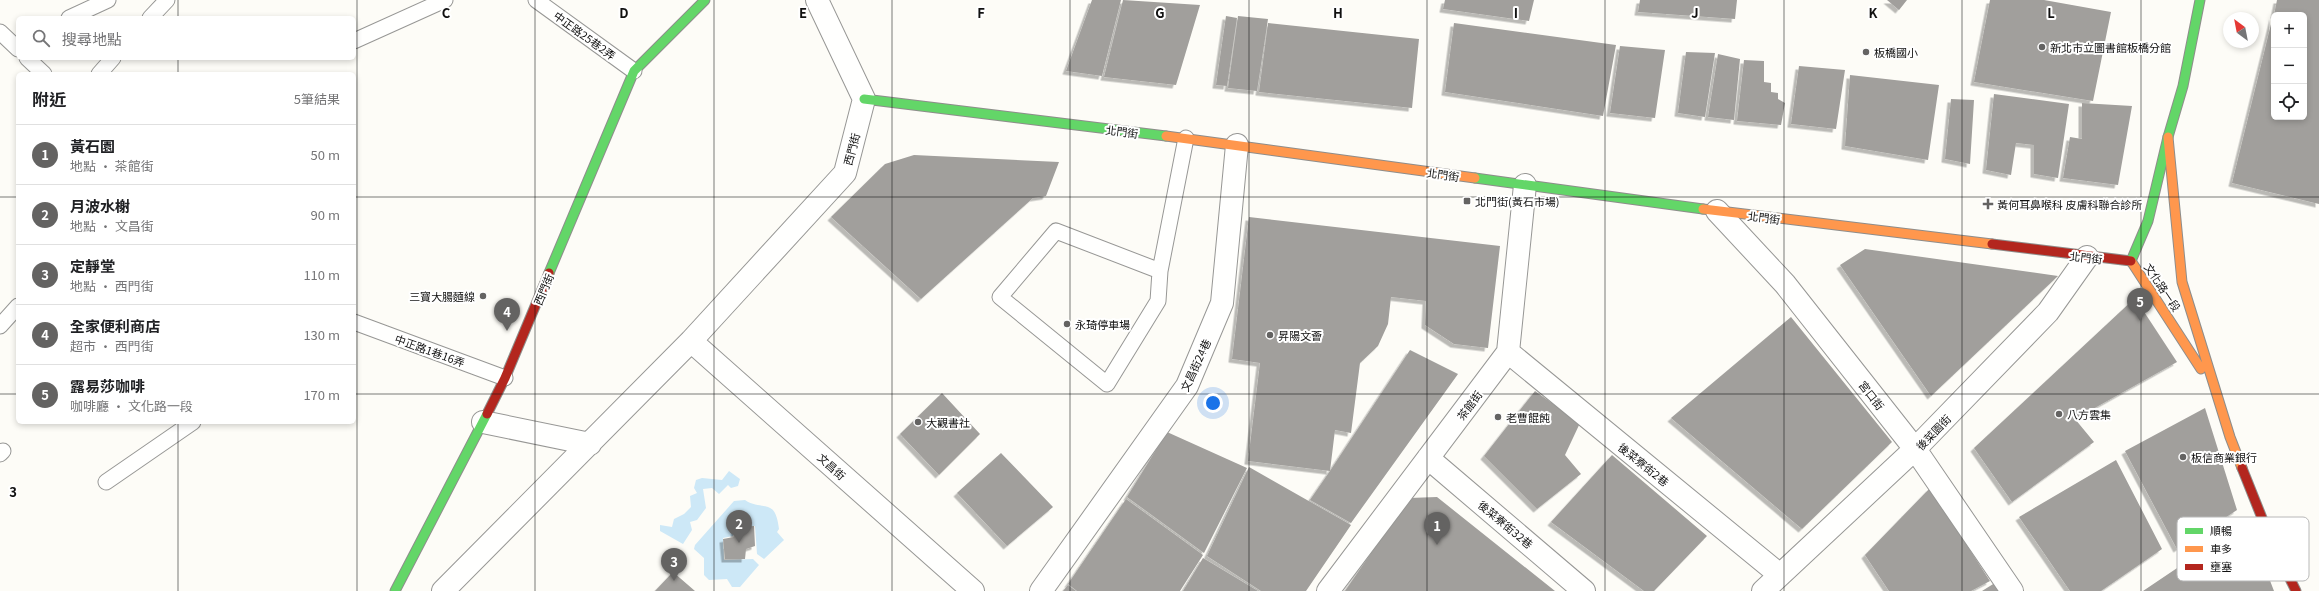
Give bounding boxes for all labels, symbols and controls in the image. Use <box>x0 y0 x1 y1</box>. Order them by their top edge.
text: C <box>442 3 451 22</box>
text: D <box>619 3 629 22</box>
text: E <box>799 3 807 22</box>
text: F <box>977 3 985 22</box>
text: G <box>1155 3 1165 22</box>
text: H <box>1333 3 1343 22</box>
text: I <box>1514 3 1518 22</box>
text: J <box>1691 3 1699 22</box>
text: K <box>1869 3 1878 22</box>
text: L <box>2047 3 2055 22</box>
street label: 中正路25巷2弄 <box>551 7 619 63</box>
north arrow <box>2223 12 2259 48</box>
map controls <box>2271 12 2307 120</box>
button: + <box>2271 12 2307 48</box>
search box <box>16 16 356 60</box>
icon: search <box>30 27 52 49</box>
text: 搜尋地點 <box>62 28 122 49</box>
place label: 新北市立圖書館板橋分館 <box>2050 39 2171 55</box>
marker: 新北市立圖書館板橋分館 <box>2037 42 2047 52</box>
place label: 板橋國小 <box>1874 44 1918 60</box>
marker: 板橋國小 <box>1861 47 1871 57</box>
button: − <box>2271 48 2307 84</box>
button: locate <box>2271 84 2307 120</box>
text: 附近 <box>32 86 66 111</box>
text: 5筆結果 <box>294 89 340 108</box>
street label: 北門街 <box>1105 121 1139 141</box>
street label: 西門街 <box>839 131 863 167</box>
text: 黃石園 <box>70 135 115 156</box>
text: 1 <box>41 145 49 164</box>
text: 50 m <box>311 145 340 164</box>
text: 地點 · 茶館街 <box>70 156 154 175</box>
street label: 北門街 <box>1426 164 1460 184</box>
place label: 北門街(黃石市場) <box>1475 193 1559 209</box>
text: 月波水榭 <box>70 195 130 216</box>
marker: 北門街(黃石市場) <box>1462 196 1472 206</box>
place label: 黃何耳鼻喉科 皮膚科聯合診所 <box>1997 196 2142 212</box>
marker: 黃何耳鼻喉科 皮膚科聯合診所 <box>1982 198 1994 210</box>
text: 2 <box>41 205 49 224</box>
text: 90 m <box>311 205 340 224</box>
street label: 北門街 <box>1747 207 1781 227</box>
text: 地點 · 文昌街 <box>70 216 154 235</box>
street label: 北門街 <box>2069 247 2103 267</box>
text: 定靜堂 <box>70 255 115 276</box>
street label: 文化路一段 <box>2141 260 2185 314</box>
text: 3 <box>41 265 49 284</box>
text: 110 m <box>303 265 340 284</box>
street label: 西門街 <box>529 271 557 307</box>
text: 地點 · 西門街 <box>70 276 154 295</box>
place label: 三寶大腸麵線 <box>409 288 475 304</box>
pin: 5 <box>2127 288 2153 321</box>
marker: 三寶大腸麵線 <box>478 291 488 301</box>
pin: 4 <box>494 298 520 331</box>
text: 全家便利商店 <box>70 315 160 336</box>
place label: 永琦停車場 <box>1075 316 1130 332</box>
marker: 永琦停車場 <box>1062 319 1072 329</box>
text: 4 <box>41 325 49 344</box>
text: 130 m <box>303 325 340 344</box>
place label: 昇陽文薈 <box>1278 327 1322 343</box>
street label: 中正路1巷16弄 <box>393 330 467 370</box>
marker: 昇陽文薈 <box>1265 330 1275 340</box>
text: 超市 · 西門街 <box>70 336 154 355</box>
street label: 文昌街24巷 <box>1176 336 1214 394</box>
text: 露易莎咖啡 <box>70 375 145 396</box>
street label: 宮口街 <box>1856 377 1888 413</box>
text: 5 <box>41 385 49 404</box>
text: 170 m <box>303 385 340 404</box>
street label: 茶館街 <box>1453 387 1485 423</box>
your location <box>1203 393 1223 413</box>
text: 咖啡廳 · 文化路一段 <box>70 396 193 415</box>
place label: 八方雲集 <box>2067 406 2111 422</box>
place label: 老曹餛飩 <box>1506 409 1550 425</box>
marker: 八方雲集 <box>2054 409 2064 419</box>
street label: 後菜園街 <box>1912 411 1954 453</box>
marker: 老曹餛飩 <box>1493 412 1503 422</box>
place label: 大觀書社 <box>926 414 970 430</box>
marker: 大觀書社 <box>913 417 923 427</box>
street label: 後菜寮街2巷 <box>1615 439 1673 489</box>
street label: 文昌街 <box>814 449 850 483</box>
place label: 板信商業銀行 <box>2191 449 2257 465</box>
marker: 板信商業銀行 <box>2178 452 2188 462</box>
text: 3 <box>9 482 17 501</box>
street label: 後菜寮街32巷 <box>1475 496 1537 552</box>
pin: 2 <box>726 510 752 543</box>
pin: 1 <box>1424 512 1450 545</box>
legend <box>2177 517 2309 581</box>
text: 順暢 <box>2210 522 2232 538</box>
text: 車多 <box>2210 540 2232 556</box>
pin: 3 <box>661 548 687 581</box>
text: 壅塞 <box>2210 558 2232 574</box>

